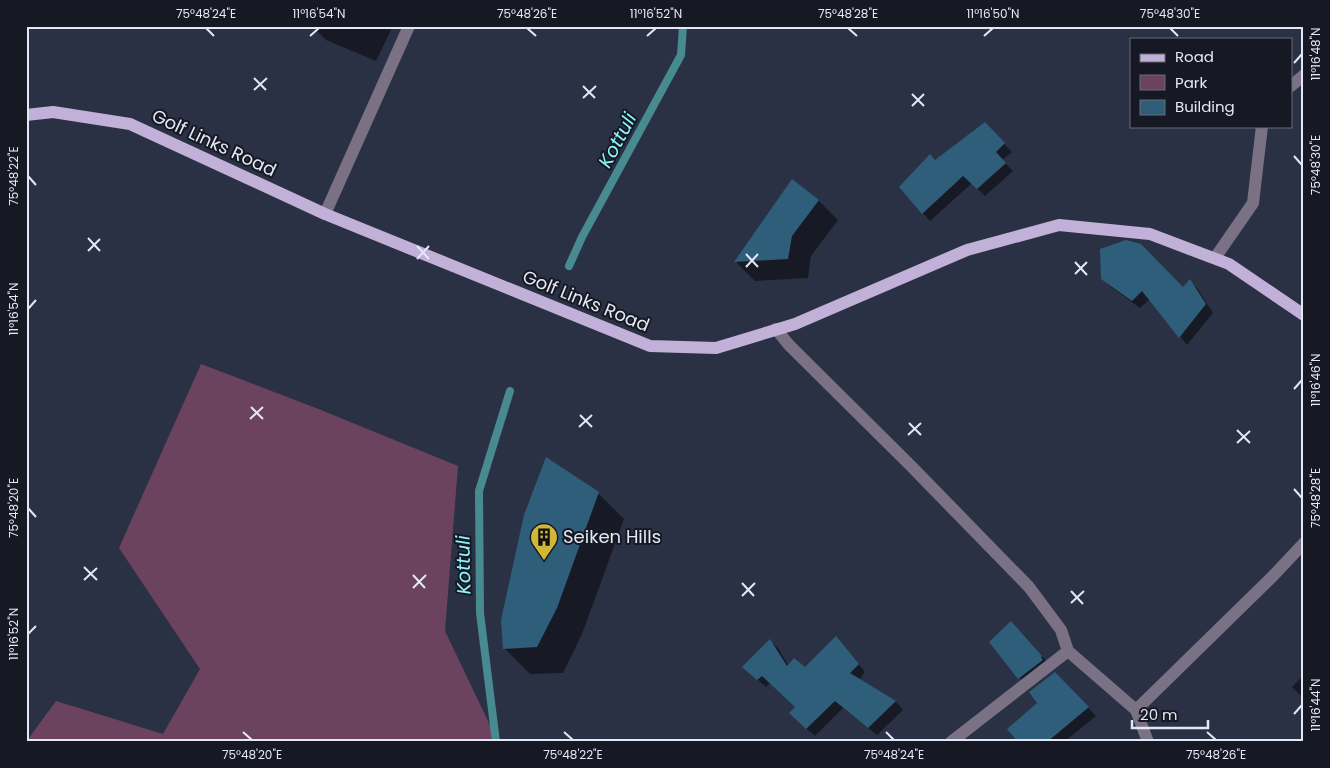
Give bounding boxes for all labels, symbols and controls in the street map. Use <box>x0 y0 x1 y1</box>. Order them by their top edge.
text: 75°48'24"E <box>176 5 236 22</box>
text: 11°16'54"N <box>293 5 346 22</box>
text: 75°48'26"E <box>497 5 557 22</box>
text: 11°16'52"N <box>630 5 682 22</box>
text: 75°48'28"E <box>818 5 878 22</box>
text: 11°16'50"N <box>967 5 1019 22</box>
text: 75°48'30"E <box>1140 5 1200 22</box>
text: 11°16'48"N <box>1307 27 1324 81</box>
legend <box>1130 38 1292 128</box>
text: Road <box>1175 46 1214 67</box>
text: Park <box>1175 72 1207 93</box>
text: Building <box>1175 96 1235 117</box>
street label: Golf Links Road <box>148 103 281 182</box>
water label: Kottuli <box>592 108 643 173</box>
text: 75°48'30"E <box>1307 135 1324 195</box>
text: 75°48'22"E <box>5 146 22 206</box>
street label: Golf Links Road <box>519 264 653 337</box>
text: 11°16'54"N <box>5 283 22 336</box>
text: 11°16'46"N <box>1307 353 1324 407</box>
text: 75°48'28"E <box>1307 468 1324 528</box>
text: 75°48'20"E <box>5 478 22 538</box>
building icon: Seiken Hills <box>529 522 559 561</box>
place label: Seiken Hills <box>563 524 661 549</box>
water label: Kottuli <box>449 535 478 595</box>
text: 11°16'52"N <box>5 608 22 660</box>
text: 11°16'44"N <box>1307 678 1324 732</box>
scale bar <box>1132 698 1209 730</box>
text: 20 m <box>1140 704 1178 725</box>
text: 75°48'20"E <box>222 746 282 763</box>
text: 75°48'22"E <box>543 746 603 763</box>
text: 75°48'24"E <box>864 746 924 763</box>
text: 75°48'26"E <box>1186 746 1246 763</box>

